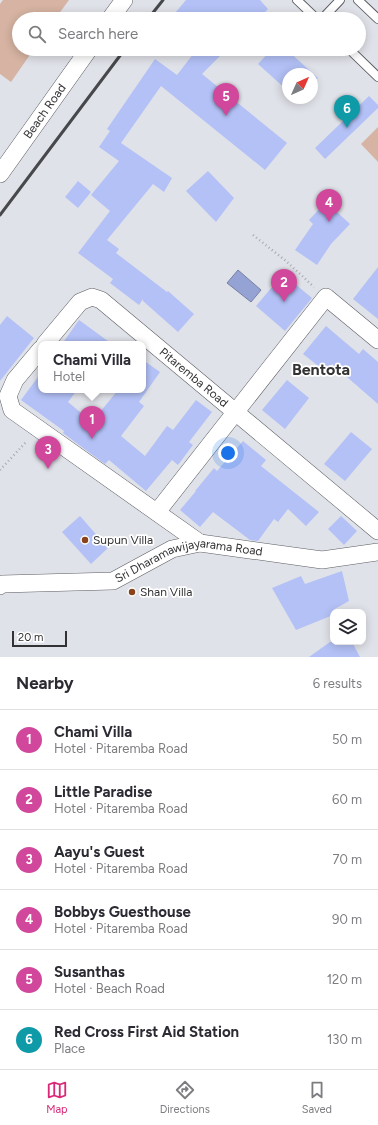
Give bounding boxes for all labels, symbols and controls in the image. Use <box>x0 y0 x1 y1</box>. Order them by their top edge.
search box <box>12 12 366 56</box>
icon: search <box>26 23 48 45</box>
text: Search here <box>58 25 138 43</box>
north arrow <box>282 68 318 104</box>
street label: Beach Road <box>20 81 69 141</box>
pin: 5 <box>213 83 239 116</box>
pin: 6 <box>334 95 360 128</box>
pin: 4 <box>316 189 342 222</box>
pin: 2 <box>271 269 297 302</box>
popup <box>38 341 146 393</box>
street label: Pitaremba Road <box>157 345 231 410</box>
text: Chami Villa <box>53 351 131 369</box>
district label: Bentota <box>292 360 350 379</box>
text: Hotel <box>53 369 85 384</box>
pin: 1 <box>79 406 105 439</box>
pin: 3 <box>35 436 61 469</box>
your location <box>218 443 238 463</box>
place label: Supun Villa <box>93 533 153 547</box>
marker: Supun Villa <box>80 535 90 545</box>
street label: Sri Dharamawijayarama Road <box>113 536 264 586</box>
place label: Shan Villa <box>140 585 192 599</box>
marker: Shan Villa <box>127 587 137 597</box>
map controls <box>330 609 366 645</box>
button: layers <box>330 609 366 645</box>
scale bar <box>12 629 67 648</box>
text: 20 m <box>18 631 43 644</box>
text: Nearby <box>16 673 74 693</box>
text: 6 results <box>313 676 362 691</box>
text: Chami Villa <box>54 723 132 741</box>
text: 1 <box>26 732 32 747</box>
text: 50 m <box>332 732 362 747</box>
text: Hotel · Pitaremba Road <box>54 741 188 756</box>
text: Little Paradise <box>54 783 152 801</box>
text: 2 <box>25 792 33 807</box>
text: 60 m <box>332 792 362 807</box>
text: Hotel · Pitaremba Road <box>54 801 188 816</box>
text: Aayu's Guest <box>54 843 145 861</box>
text: 3 <box>25 852 33 867</box>
text: 70 m <box>332 852 362 867</box>
text: Hotel · Pitaremba Road <box>54 861 188 876</box>
text: Bobbys Guesthouse <box>54 903 191 921</box>
text: 4 <box>25 912 33 927</box>
text: 90 m <box>332 912 362 927</box>
text: Hotel · Pitaremba Road <box>54 921 188 936</box>
text: Susanthas <box>54 963 125 981</box>
text: 5 <box>25 972 33 987</box>
text: 120 m <box>327 972 362 987</box>
text: Hotel · Beach Road <box>54 981 165 996</box>
text: Red Cross First Aid Station <box>54 1023 239 1041</box>
text: 6 <box>25 1032 33 1047</box>
text: 130 m <box>327 1032 362 1047</box>
text: Place <box>54 1041 85 1056</box>
tab: Map <box>46 1079 68 1116</box>
tab: Directions <box>160 1079 210 1116</box>
tab: Saved <box>302 1079 332 1116</box>

